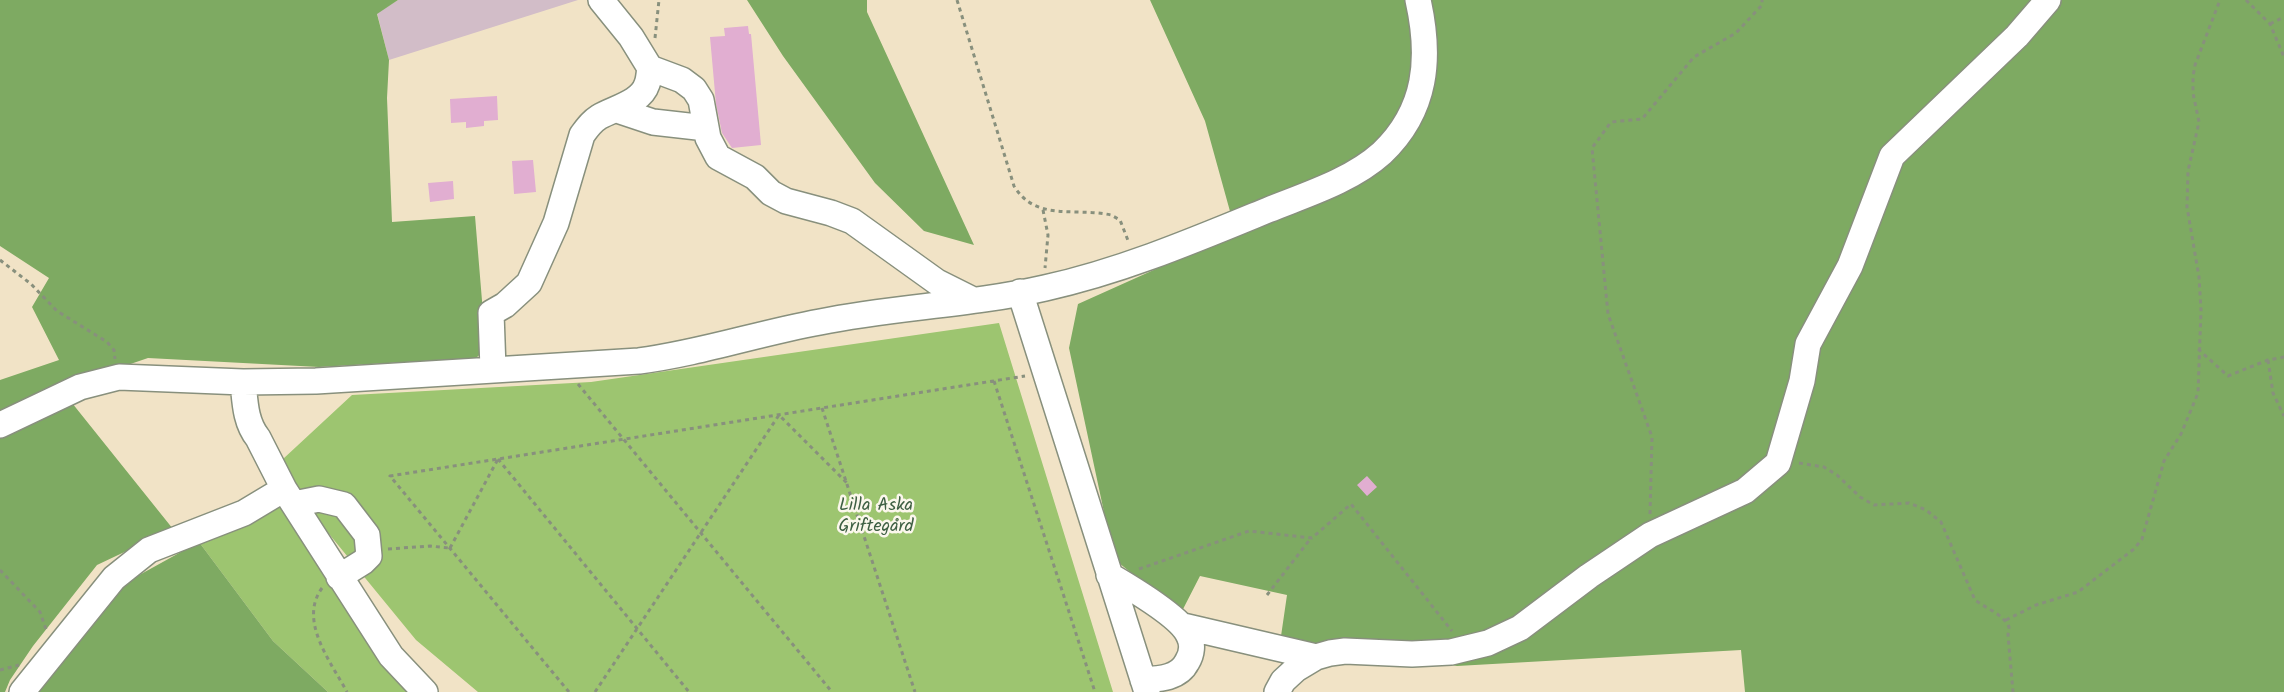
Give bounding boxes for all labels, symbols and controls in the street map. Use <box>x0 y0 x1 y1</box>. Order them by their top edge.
park label: Lilla Aska Griftegård <box>838 496 914 538</box>

